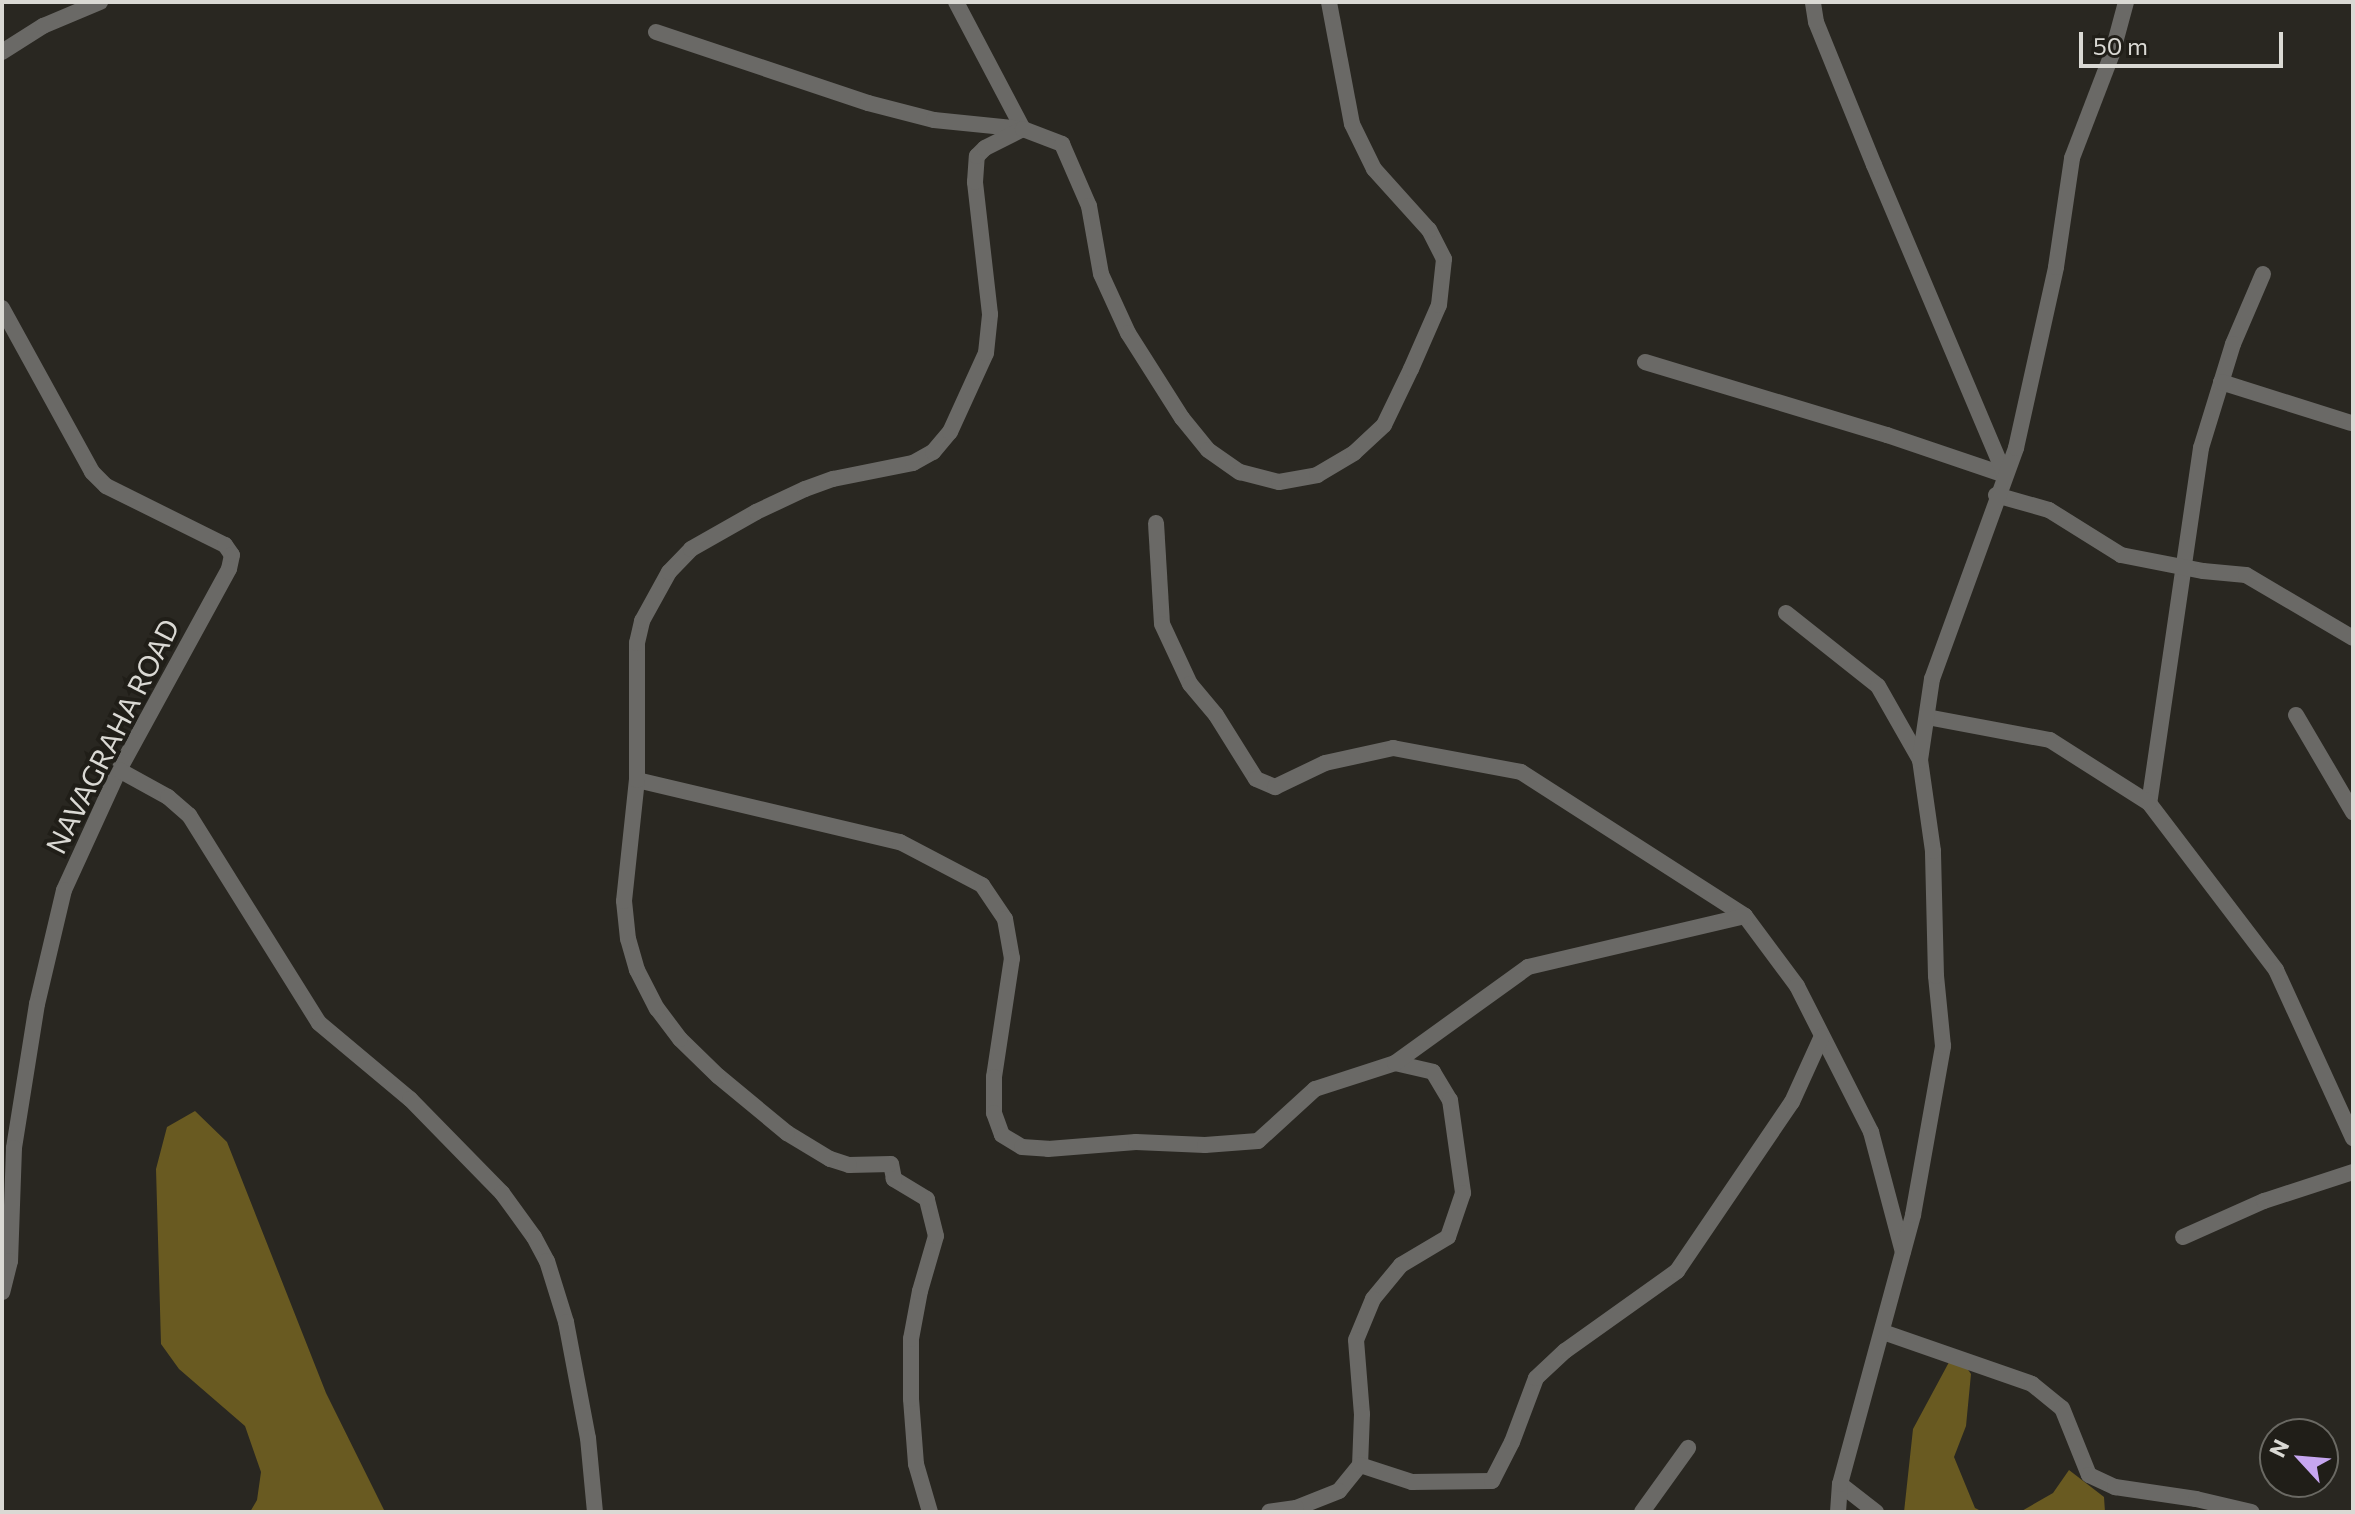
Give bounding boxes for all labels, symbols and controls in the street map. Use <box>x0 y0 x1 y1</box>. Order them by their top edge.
scale bar <box>2083 16 2287 66</box>
text: 50 m <box>2093 31 2148 60</box>
street label: NAVAGRAHA ROAD <box>38 613 186 859</box>
north arrow <box>2259 1418 2339 1498</box>
text: N <box>2263 1435 2295 1461</box>

